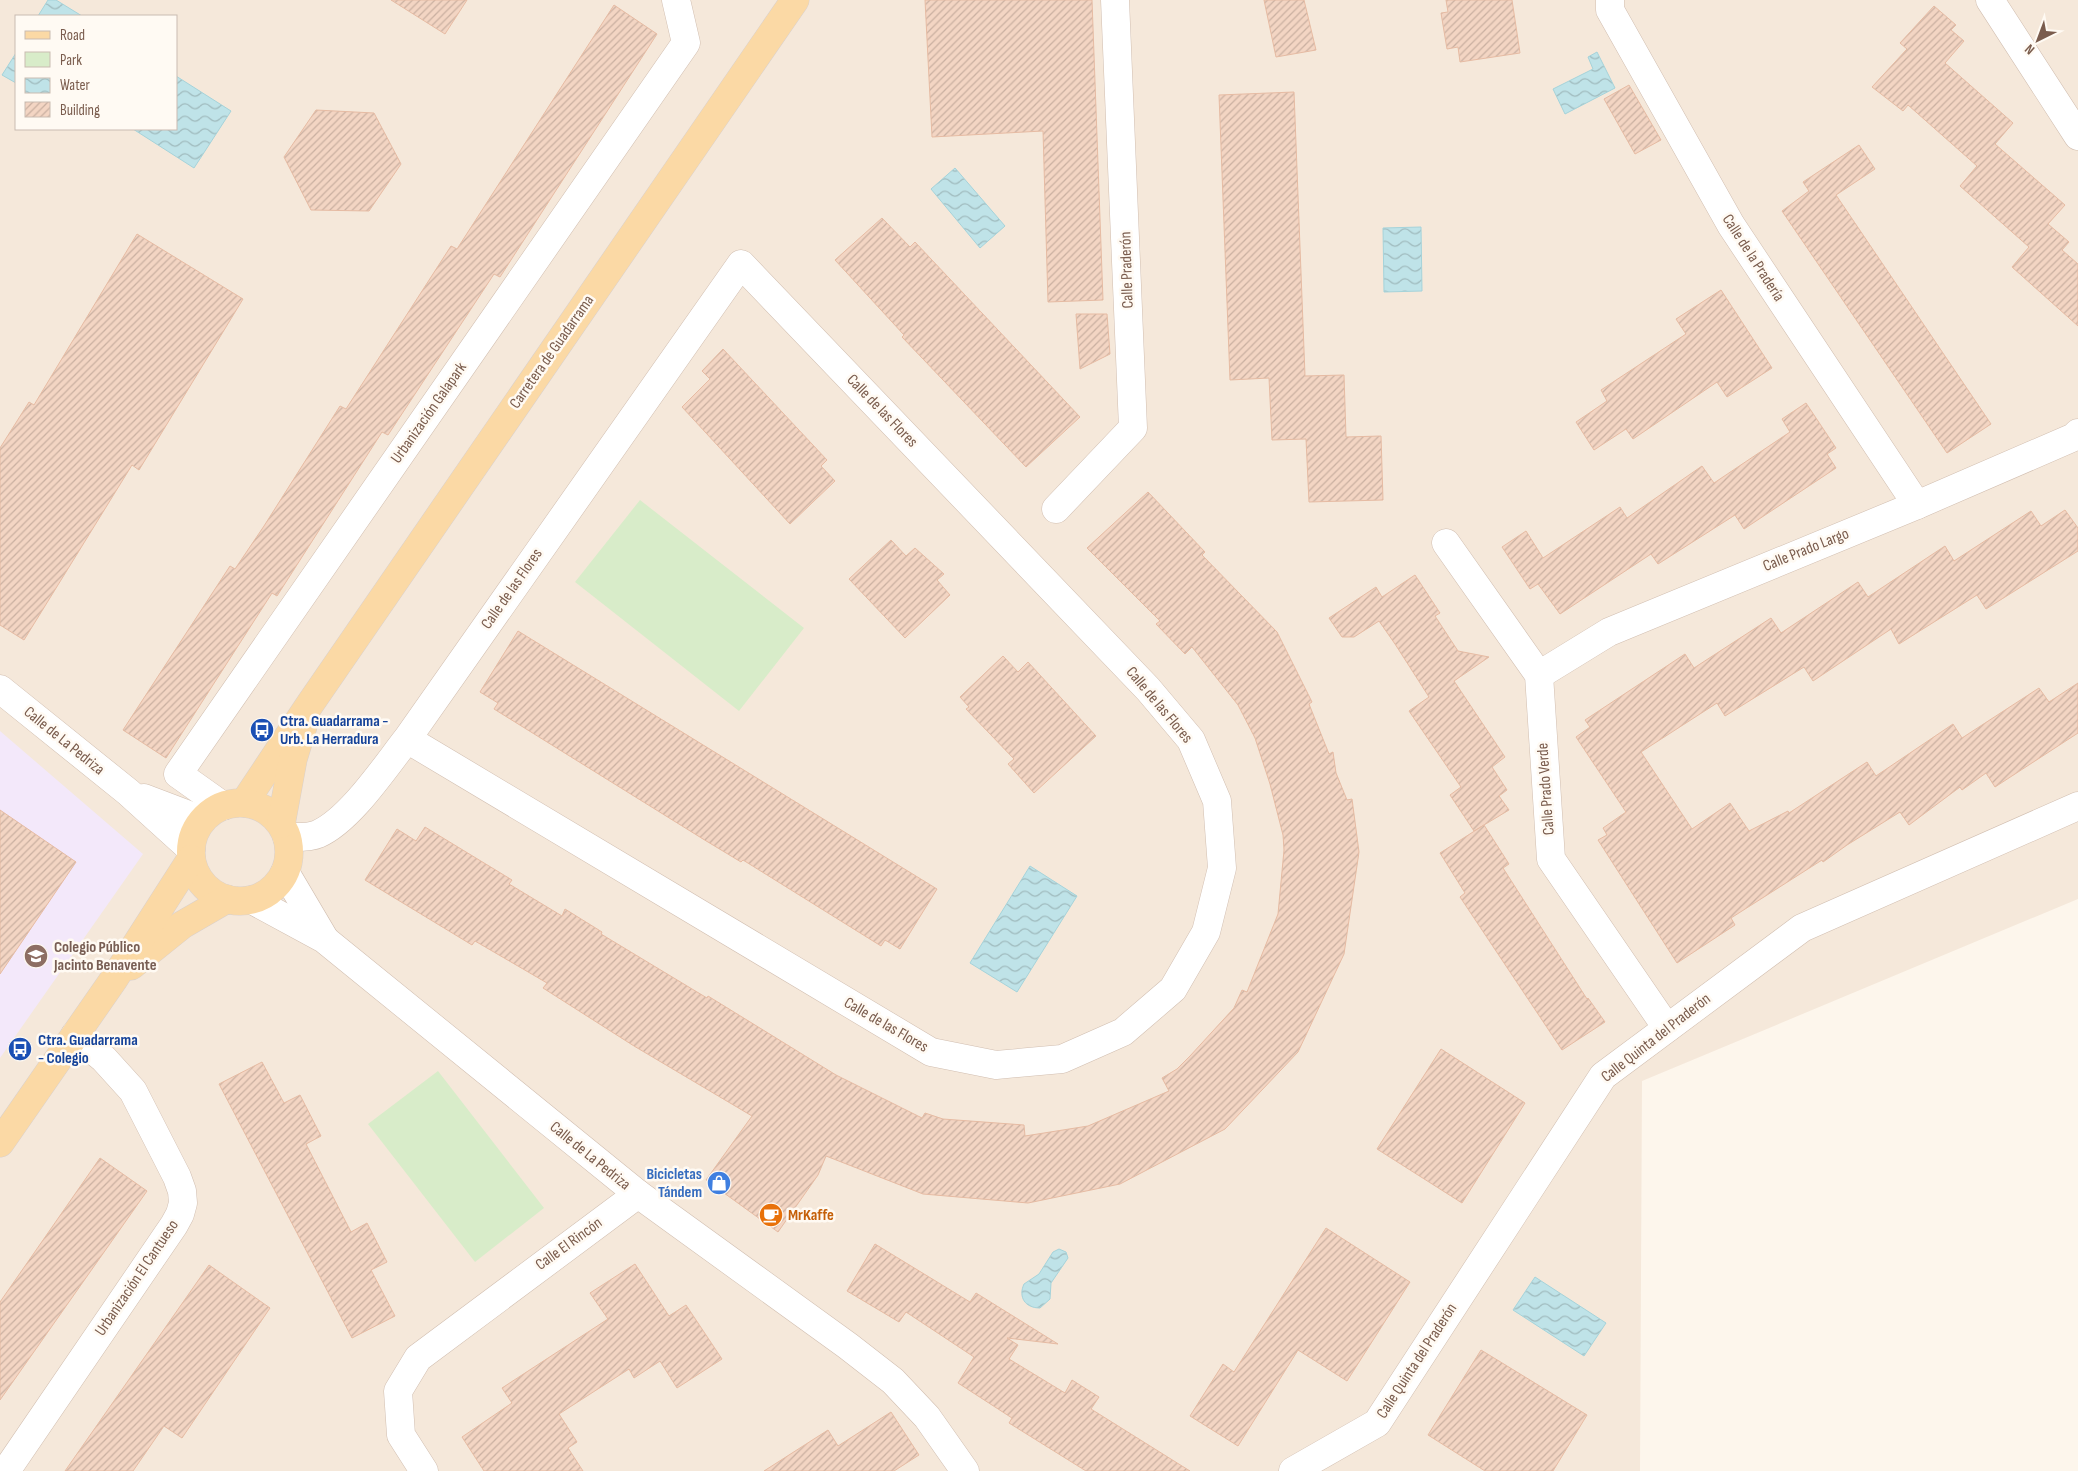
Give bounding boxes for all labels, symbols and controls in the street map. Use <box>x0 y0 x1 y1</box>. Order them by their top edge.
legend <box>15 15 178 130</box>
north arrow <box>2013 15 2063 65</box>
text: Road <box>60 26 85 45</box>
text: N <box>2021 40 2038 58</box>
text: Park <box>60 51 82 70</box>
text: Water <box>60 76 91 95</box>
text: Building <box>60 101 100 120</box>
street label: Calle de la Pradería <box>1718 211 1788 305</box>
street label: Calle Praderón <box>1116 231 1138 309</box>
street label: Carretera de Guadarrama <box>506 292 598 412</box>
street label: Urbanización Galapark <box>387 359 471 467</box>
street label: Calle de las Flores <box>843 371 922 452</box>
street label: Calle Prado Largo <box>1760 524 1852 576</box>
street label: Calle de las Flores <box>477 545 547 633</box>
street label: Calle de las Flores <box>1122 663 1197 747</box>
street label: Calle de La Pedriza <box>20 703 108 779</box>
place label: Ctra. Guadarrama - Urb. La Herradura <box>280 712 388 749</box>
bus stop icon: Ctra. Guadarrama - Urb. La Herradura <box>249 717 275 743</box>
street label: Calle Prado Verde <box>1533 742 1559 836</box>
place label: Colegio Público Jacinto Benavente <box>53 938 157 975</box>
school or university icon: Colegio Público Jacinto Benavente <box>23 943 49 969</box>
street label: Calle Quinta del Praderón <box>1598 989 1714 1087</box>
street label: Calle de las Flores <box>841 993 932 1057</box>
place label: Ctra. Guadarrama - Colegio <box>38 1031 138 1068</box>
bus stop icon: Ctra. Guadarrama - Colegio <box>7 1036 33 1062</box>
street label: Calle de La Pedriza <box>546 1118 634 1194</box>
place label: Bicicletas Tándem <box>646 1165 702 1202</box>
shop icon: Bicicletas Tándem <box>706 1170 732 1196</box>
cafe icon: MrKaffe <box>758 1202 784 1228</box>
place label: MrKaffe <box>788 1206 834 1225</box>
street label: Calle El Rincón <box>532 1213 606 1275</box>
street label: Urbanización El Cantueso <box>91 1217 183 1339</box>
street label: Calle Quinta del Praderón <box>1373 1300 1461 1422</box>

